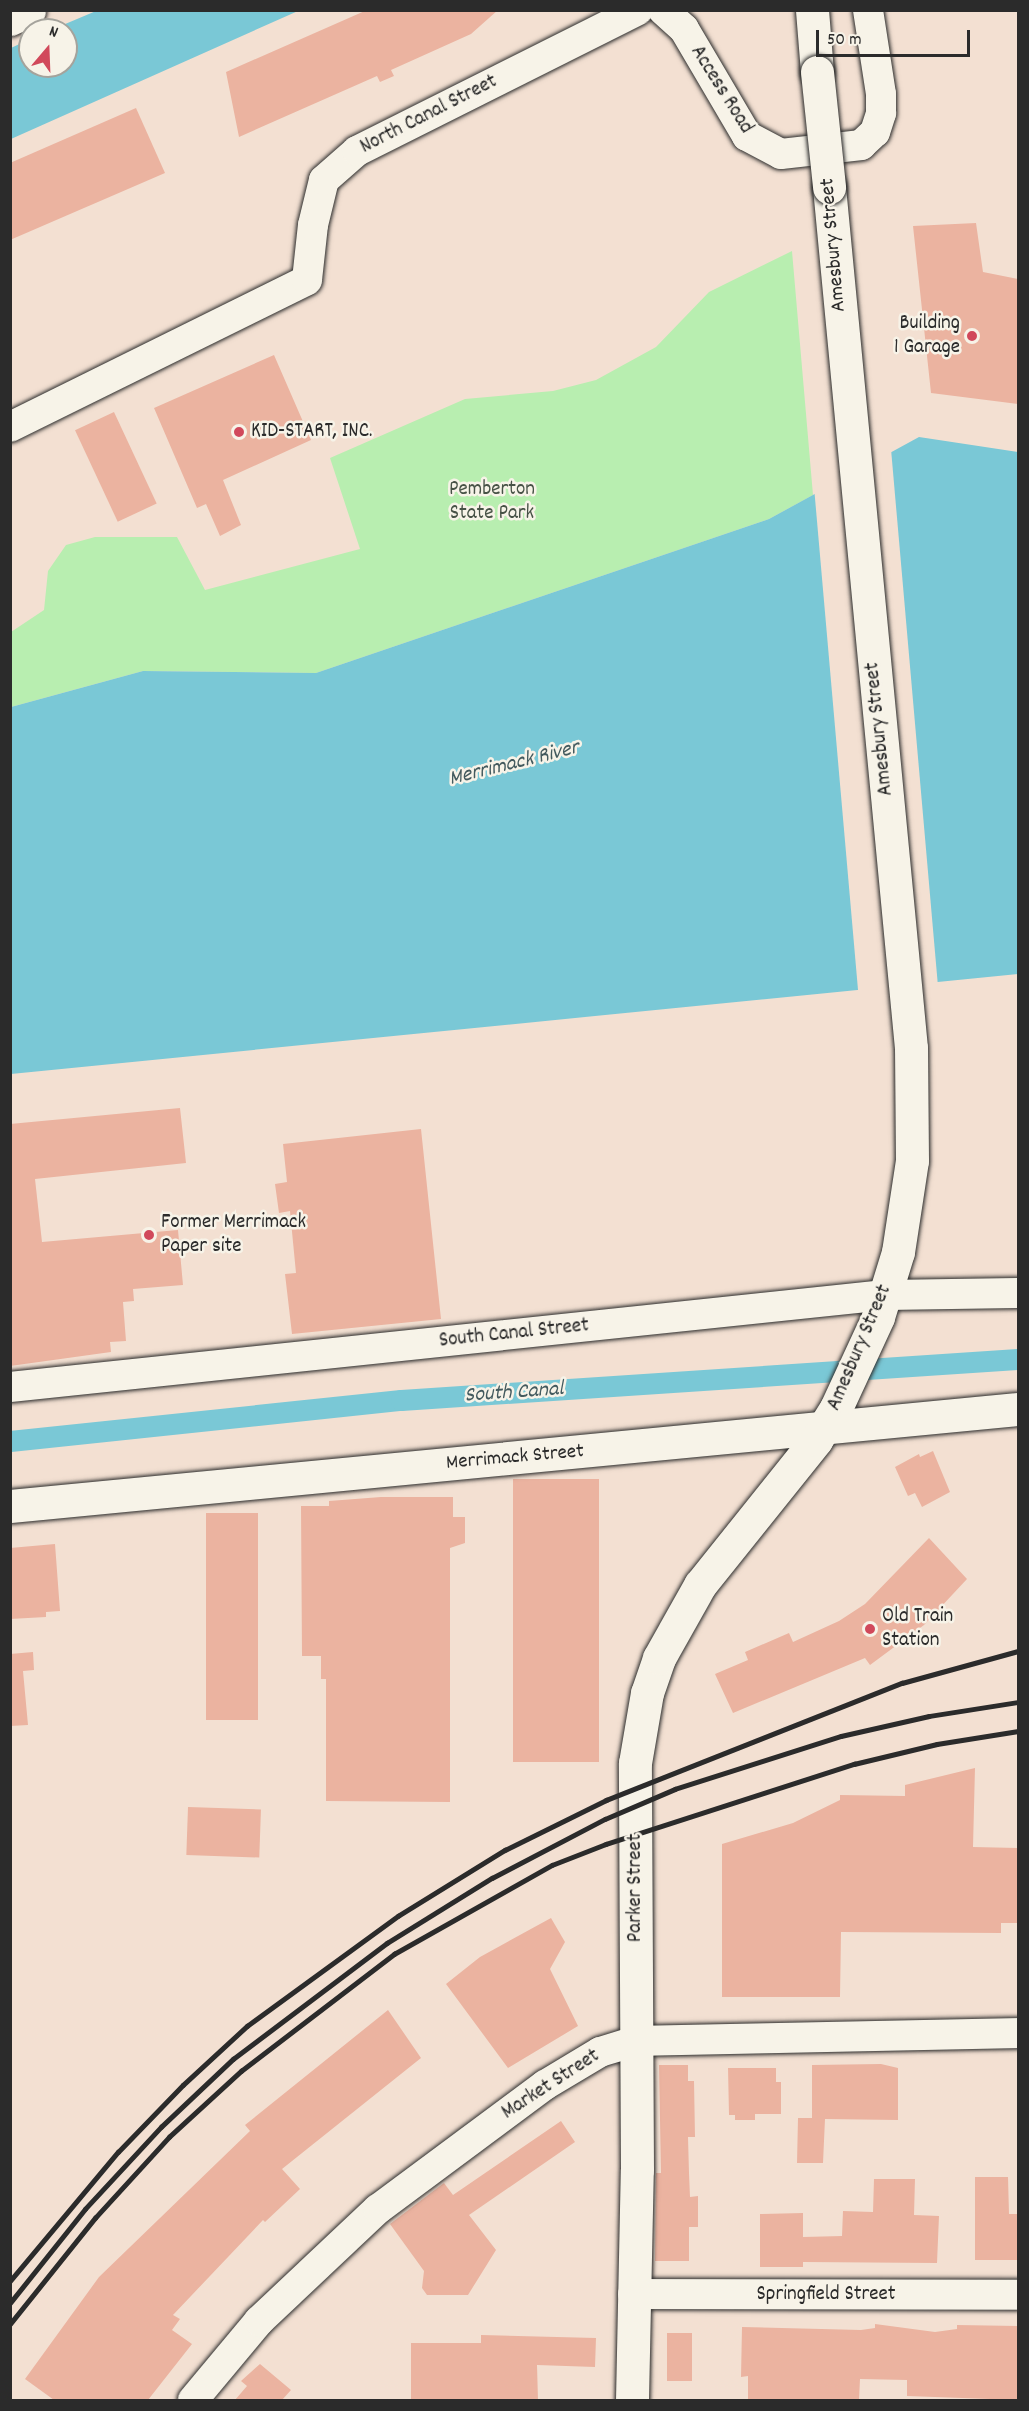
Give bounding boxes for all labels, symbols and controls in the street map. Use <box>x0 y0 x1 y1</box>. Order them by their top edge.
north arrow <box>18 18 78 78</box>
scale bar <box>819 18 974 56</box>
text: N <box>46 20 61 45</box>
text: 50 m <box>827 28 862 53</box>
street label: Access Road <box>684 41 758 139</box>
street label: North Canal Street <box>356 70 502 160</box>
street label: Amesbury Street <box>816 177 852 313</box>
place label: Building 1 Garage <box>894 311 960 361</box>
marker: Building 1 Garage <box>965 329 979 343</box>
place label: KID-START, INC. <box>251 419 373 445</box>
marker: KID-START, INC. <box>232 425 246 439</box>
park label: Pemberton State Park <box>449 477 535 527</box>
street label: Amesbury Street <box>860 661 900 797</box>
water label: Merrimack River <box>446 735 582 793</box>
place label: Former Merrimack Paper site <box>161 1210 306 1260</box>
marker: Former Merrimack Paper site <box>142 1228 156 1242</box>
street label: Amesbury Street <box>822 1281 898 1415</box>
street label: South Canal Street <box>438 1314 590 1354</box>
water label: South Canal <box>464 1376 564 1410</box>
street label: Merrimack Street <box>445 1439 585 1477</box>
place label: Old Train Station <box>882 1604 953 1654</box>
marker: Old Train Station <box>863 1622 877 1636</box>
street label: Parker Street <box>623 1834 649 1942</box>
street label: Market Street <box>497 2044 605 2126</box>
street label: Springfield Street <box>756 2282 896 2308</box>

